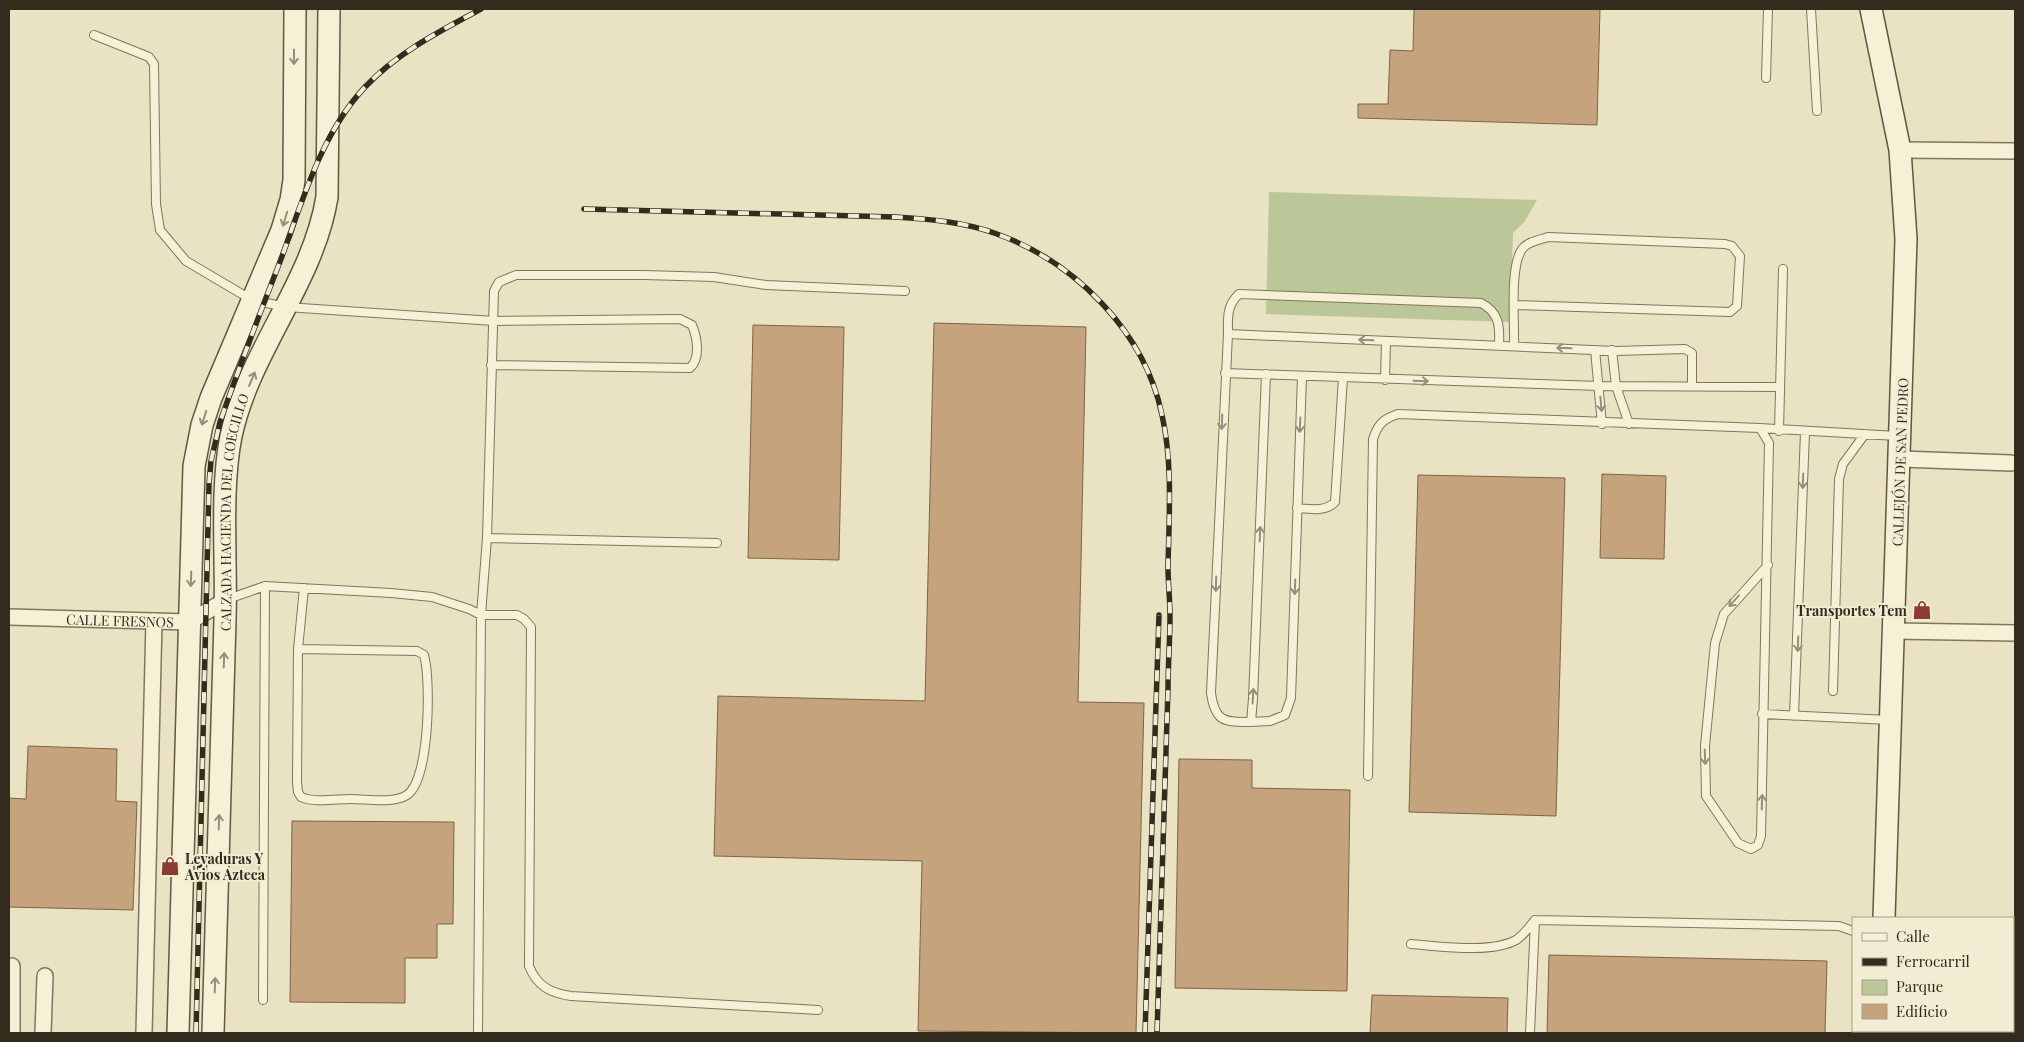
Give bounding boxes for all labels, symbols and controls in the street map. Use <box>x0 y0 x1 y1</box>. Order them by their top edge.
one-way arrow <box>289 49 299 65</box>
one-way arrow <box>279 211 289 227</box>
one-way arrow <box>1358 335 1374 344</box>
one-way arrow <box>1556 343 1572 352</box>
one-way arrow <box>247 372 257 387</box>
one-way arrow <box>1412 376 1428 385</box>
street label: CALLEJÓN DE SAN PEDRO <box>1888 377 1912 547</box>
street label: CALZADA HACIENDA DEL COECILLO <box>215 390 253 631</box>
one-way arrow <box>1596 396 1606 412</box>
one-way arrow <box>199 410 208 425</box>
one-way arrow <box>1218 413 1227 429</box>
one-way arrow <box>1295 417 1304 433</box>
one-way arrow <box>1798 472 1808 489</box>
one-way arrow <box>1255 526 1264 542</box>
one-way arrow <box>186 571 195 587</box>
one-way arrow <box>1211 576 1220 592</box>
one-way arrow <box>1290 579 1299 595</box>
one-way arrow <box>1728 594 1740 607</box>
shop icon: Transportes Tem <box>1911 599 1933 621</box>
place label: Transportes Tem <box>1796 601 1907 620</box>
street label: CALLE FRESNOS <box>66 609 174 631</box>
one-way arrow <box>1794 635 1803 651</box>
one-way arrow <box>219 652 229 668</box>
one-way arrow <box>1248 689 1258 705</box>
one-way arrow <box>1701 749 1710 765</box>
one-way arrow <box>1757 794 1767 810</box>
one-way arrow <box>215 814 224 830</box>
place label: Levaduras Y Avios Azteca <box>184 849 266 884</box>
shop icon: Levaduras Y Avios Azteca <box>159 855 181 877</box>
legend <box>1852 917 2014 1032</box>
text: Calle <box>1896 926 1930 946</box>
text: Ferrocarril <box>1896 951 1970 971</box>
text: Parque <box>1896 976 1943 996</box>
one-way arrow <box>210 977 220 993</box>
text: Edificio <box>1896 1001 1947 1021</box>

